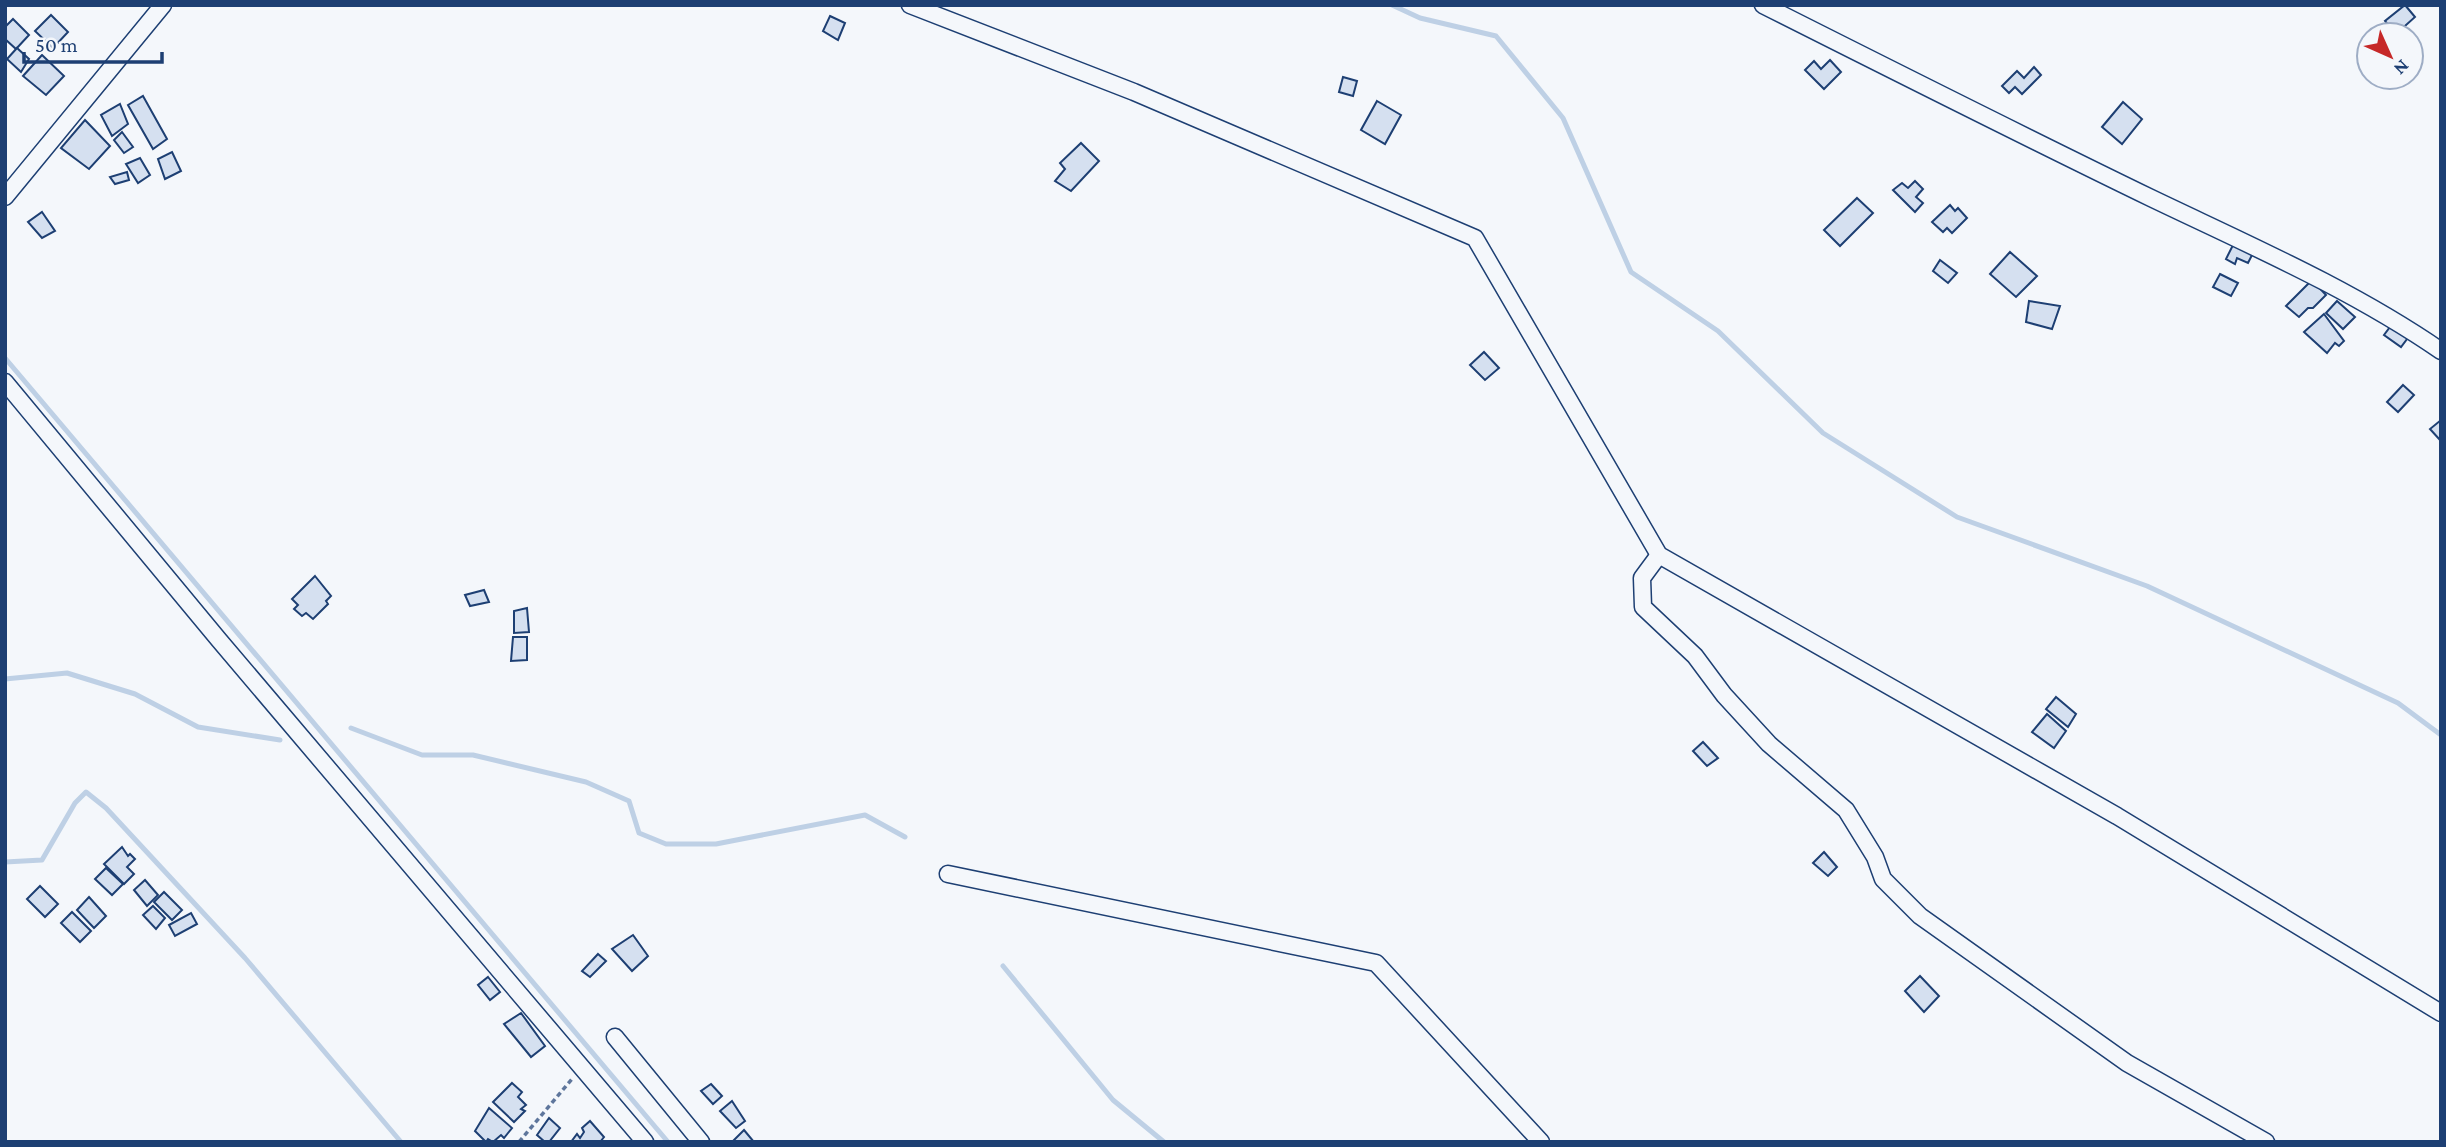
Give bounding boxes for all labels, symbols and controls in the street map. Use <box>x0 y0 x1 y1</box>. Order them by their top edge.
scale bar <box>24 21 163 65</box>
north arrow <box>2355 21 2425 91</box>
text: 50 m <box>35 33 78 57</box>
text: N <box>2390 56 2414 80</box>

